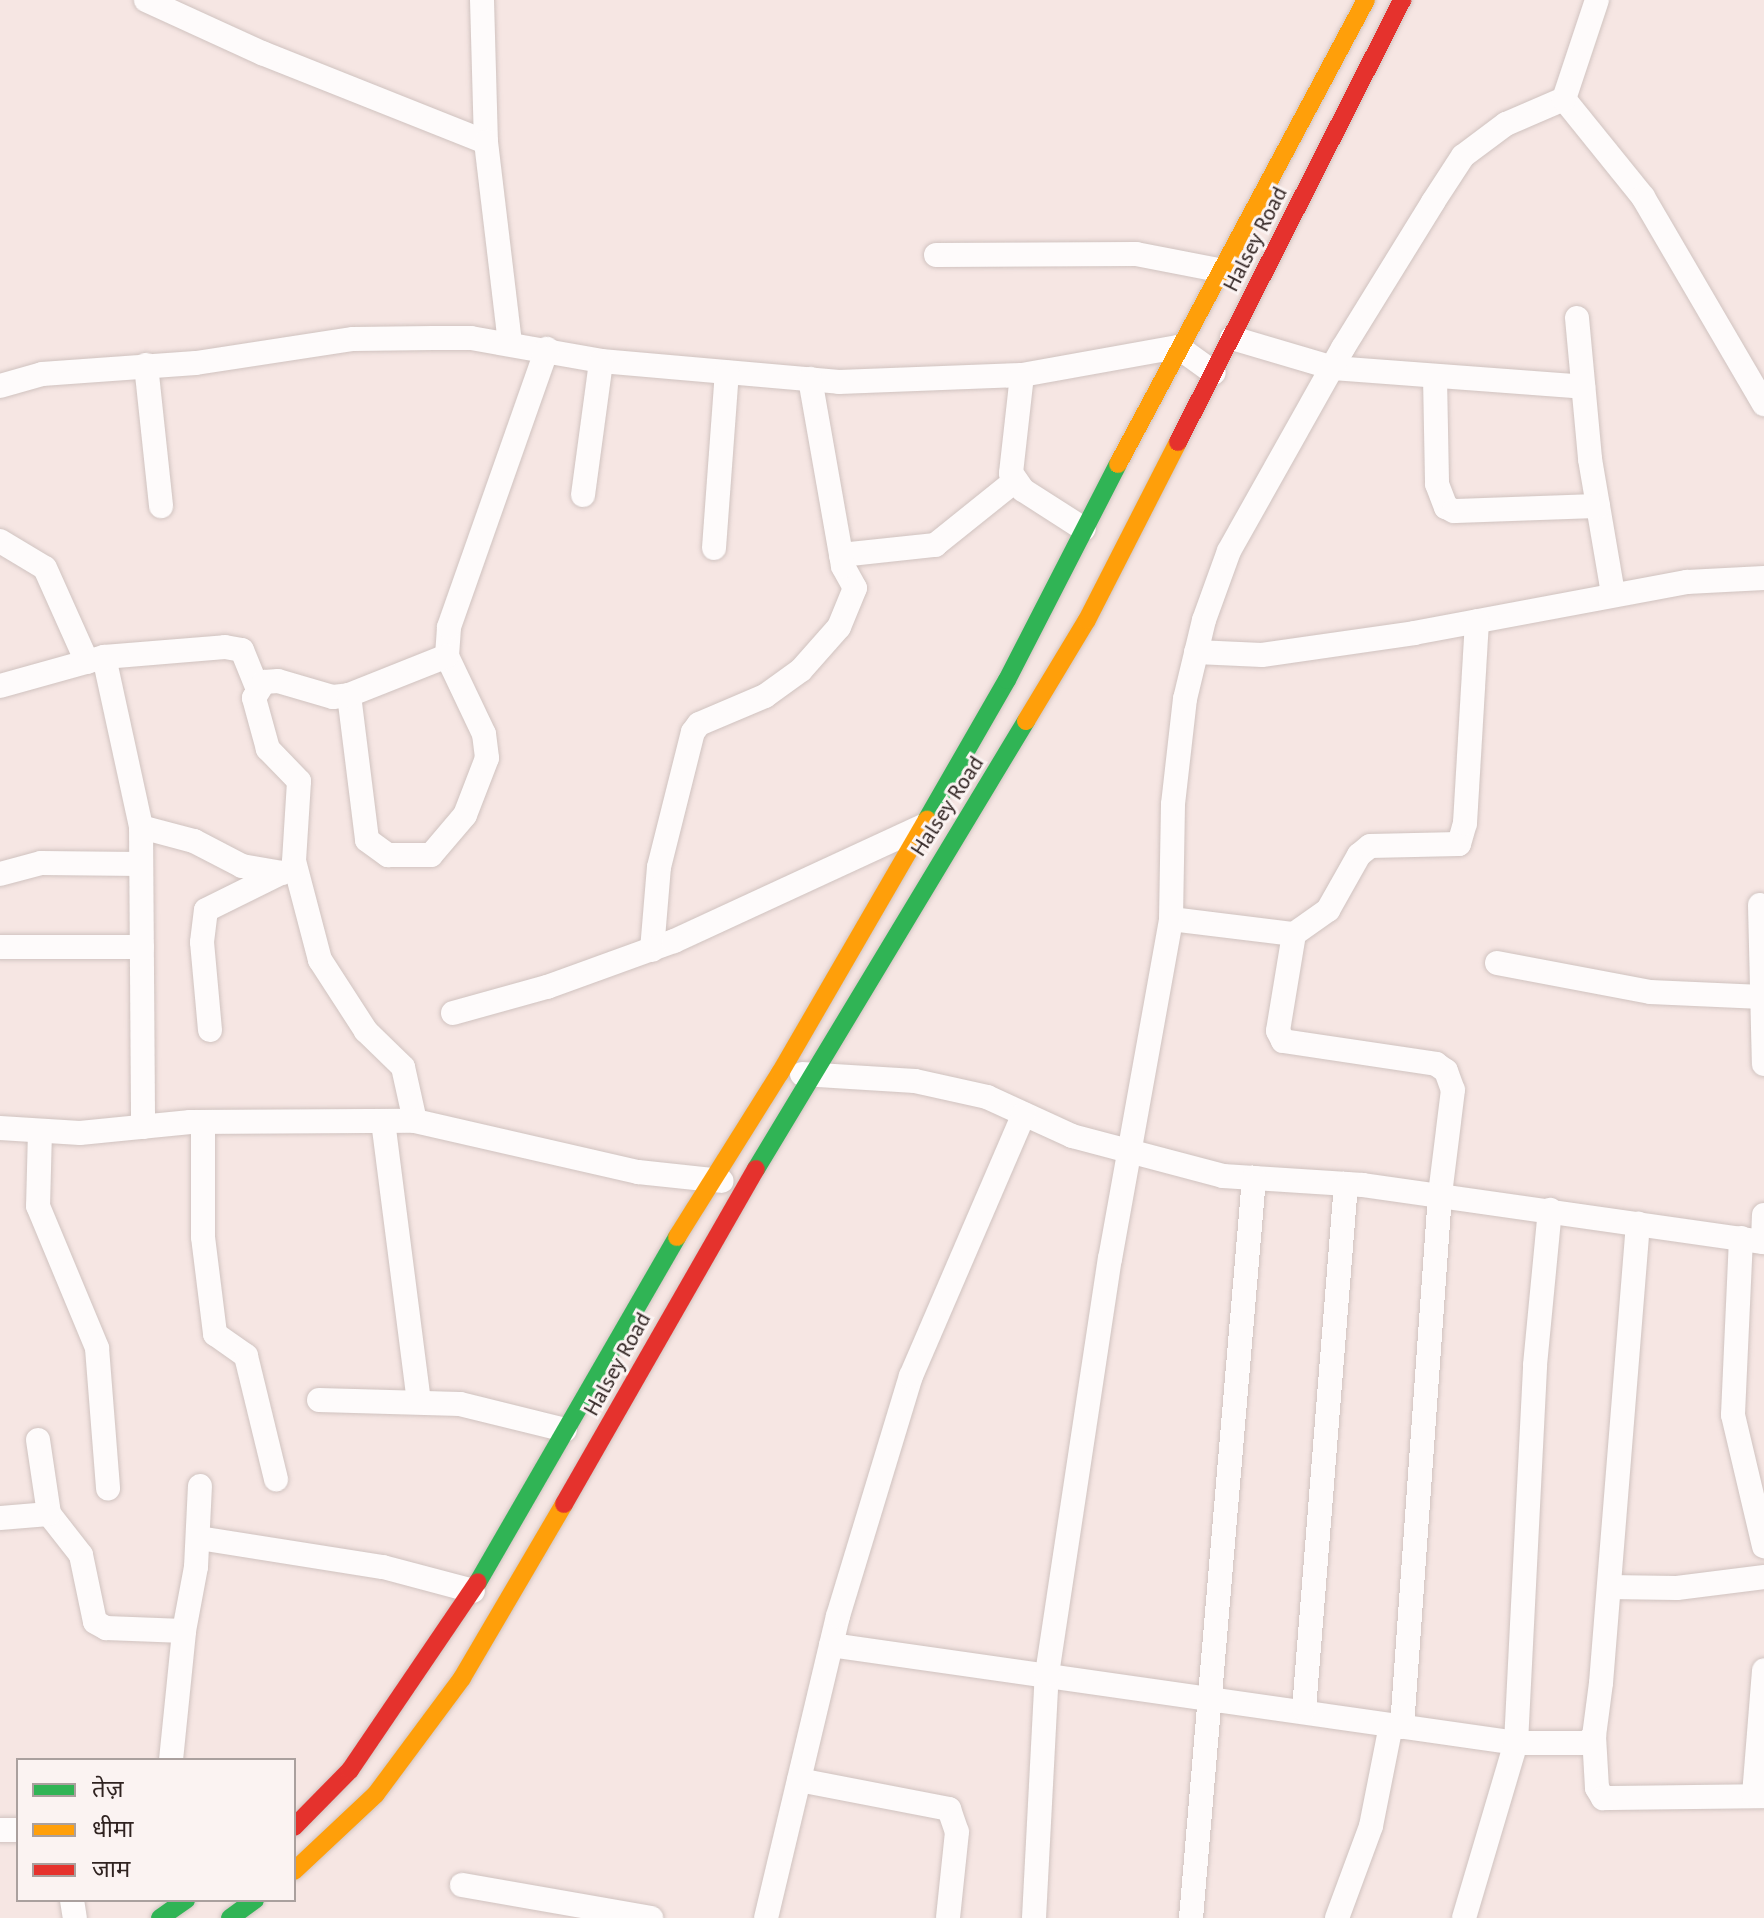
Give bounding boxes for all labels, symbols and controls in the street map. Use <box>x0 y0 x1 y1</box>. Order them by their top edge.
street label: Halsey Road <box>1217 182 1293 296</box>
street label: Halsey Road <box>905 751 989 861</box>
street label: Halsey Road <box>578 1307 656 1421</box>
legend <box>16 1758 296 1902</box>
text: तेज़ <box>92 1773 124 1804</box>
text: धीमा <box>92 1813 134 1844</box>
text: जाम <box>92 1853 130 1884</box>

